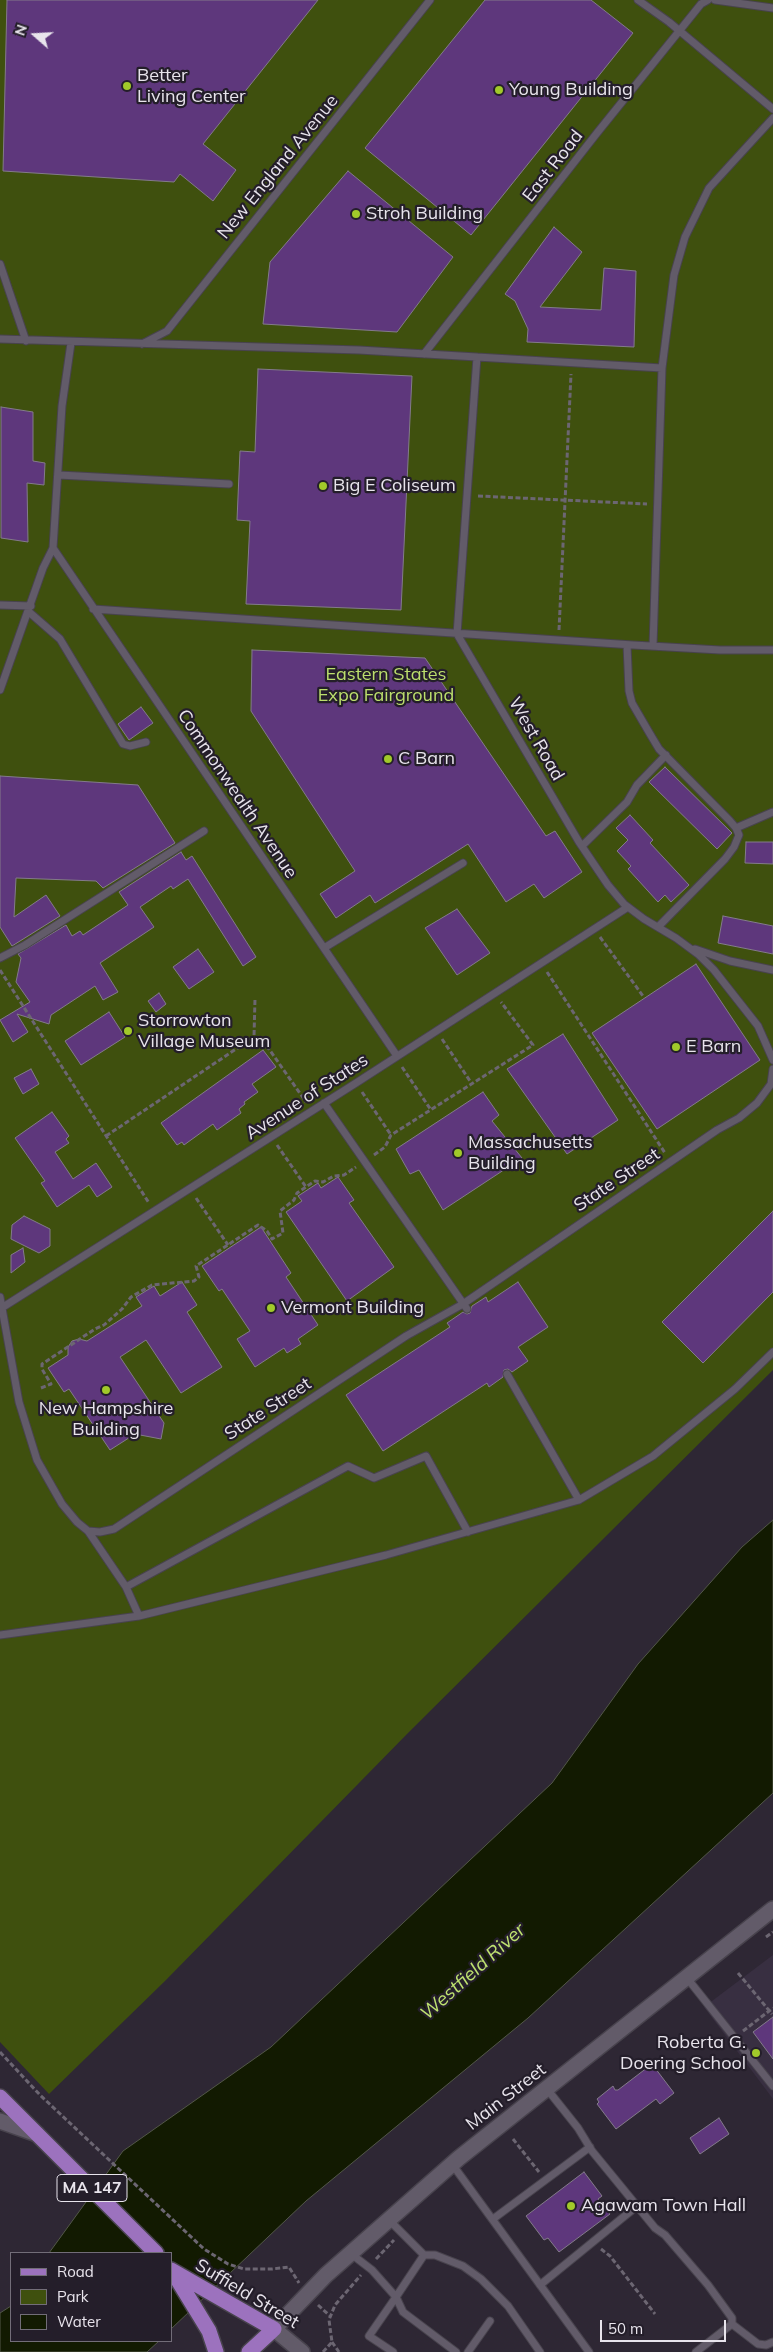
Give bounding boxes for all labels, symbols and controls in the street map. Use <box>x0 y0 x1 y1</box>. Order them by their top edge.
north arrow <box>10 10 60 60</box>
text: N <box>11 22 31 38</box>
place label: Better Living Center <box>137 65 246 108</box>
place label: Young Building <box>509 79 633 101</box>
marker: Better Living Center <box>121 80 133 92</box>
marker: Young Building <box>493 84 505 96</box>
street label: New England Avenue <box>213 91 343 243</box>
street label: East Road <box>518 126 588 206</box>
place label: Stroh Building <box>366 203 483 225</box>
marker: Stroh Building <box>350 208 362 220</box>
place label: Big E Coliseum <box>333 475 456 497</box>
marker: Big E Coliseum <box>317 480 329 492</box>
park label: Eastern States Expo Fairground <box>318 664 454 706</box>
street label: West Road <box>503 693 569 785</box>
street label: Commonwealth Avenue <box>172 705 302 883</box>
place label: C Barn <box>398 748 455 770</box>
marker: C Barn <box>382 753 394 765</box>
place label: Storrowton Village Museum <box>138 1010 270 1052</box>
marker: Storrowton Village Museum <box>122 1025 134 1037</box>
place label: E Barn <box>686 1036 741 1058</box>
marker: E Barn <box>670 1041 682 1053</box>
street label: Avenue of States <box>242 1049 372 1145</box>
place label: Massachusetts Building <box>468 1132 593 1174</box>
street label: State Street <box>570 1143 664 1217</box>
marker: Massachusetts Building <box>452 1147 464 1159</box>
place label: Vermont Building <box>281 1297 424 1319</box>
marker: Vermont Building <box>265 1302 277 1314</box>
street label: State Street <box>221 1373 315 1445</box>
marker: New Hampshire Building <box>100 1384 112 1396</box>
place label: New Hampshire Building <box>39 1398 173 1440</box>
water label: Westfield River <box>416 1919 530 2025</box>
place label: Roberta G. Doering School <box>620 2032 746 2074</box>
marker: Roberta G. Doering School <box>750 2047 762 2059</box>
street label: Main Street <box>462 2059 550 2135</box>
road number: MA 147 <box>57 2174 127 2202</box>
place label: Agawam Town Hall <box>581 2195 746 2217</box>
marker: Agawam Town Hall <box>565 2200 577 2212</box>
legend <box>10 2252 172 2342</box>
street label: Suffield Street <box>191 2255 303 2333</box>
text: Road <box>57 2262 94 2281</box>
text: Park <box>57 2287 89 2306</box>
scale bar <box>603 2310 729 2342</box>
text: Water <box>57 2312 101 2331</box>
text: 50 m <box>608 2319 643 2338</box>

